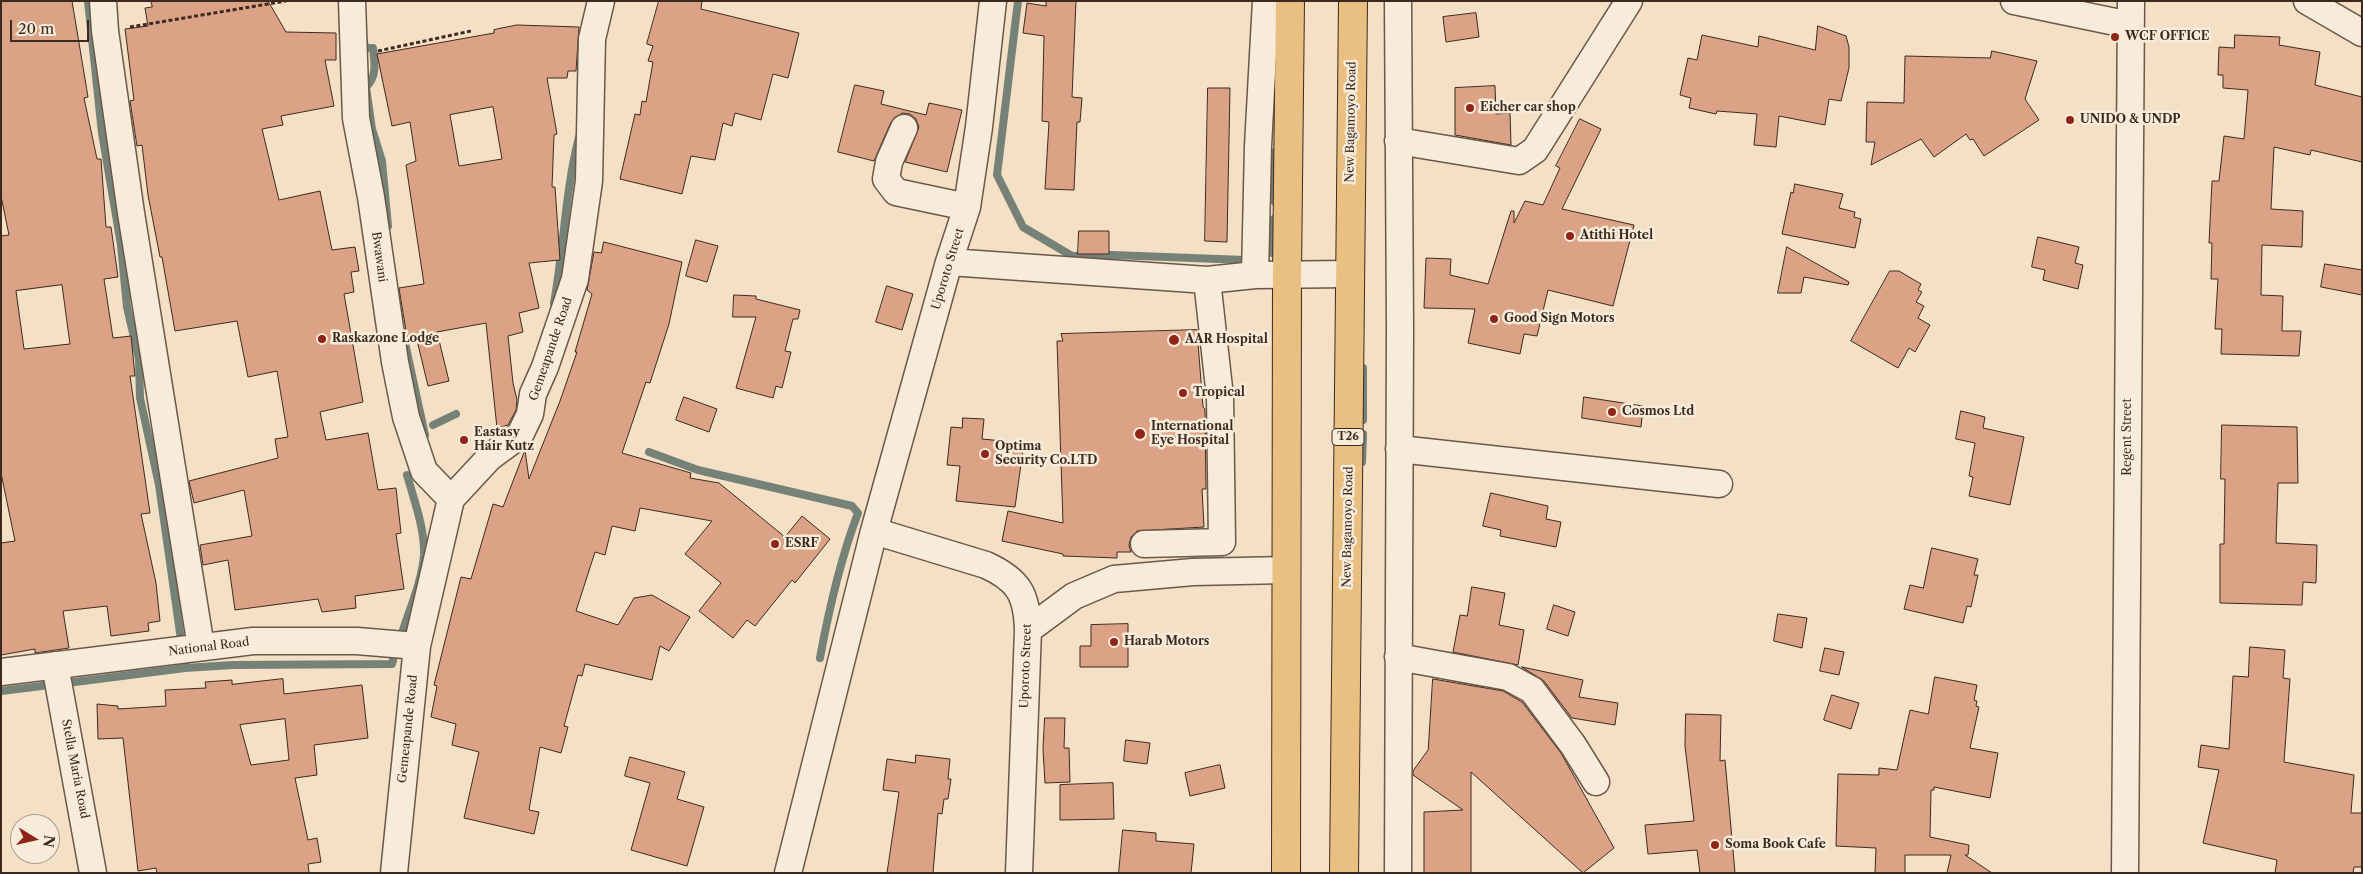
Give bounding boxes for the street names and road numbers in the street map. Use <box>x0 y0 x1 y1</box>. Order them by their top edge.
street label: New Bagamoyo Road <box>1343 61 1359 183</box>
street label: Uporoto Street <box>929 226 967 312</box>
street label: Bwawani <box>368 231 390 283</box>
street label: Gemeapande Road <box>526 295 576 403</box>
street label: Regent Street <box>2121 398 2135 476</box>
road number: T26 <box>1332 428 1364 446</box>
street label: New Bagamoyo Road <box>1340 466 1356 588</box>
street label: Uporoto Street <box>1017 623 1035 709</box>
street label: National Road <box>168 635 250 659</box>
street label: Gemeapande Road <box>395 674 421 784</box>
street label: Stella Maria Road <box>58 718 92 820</box>

